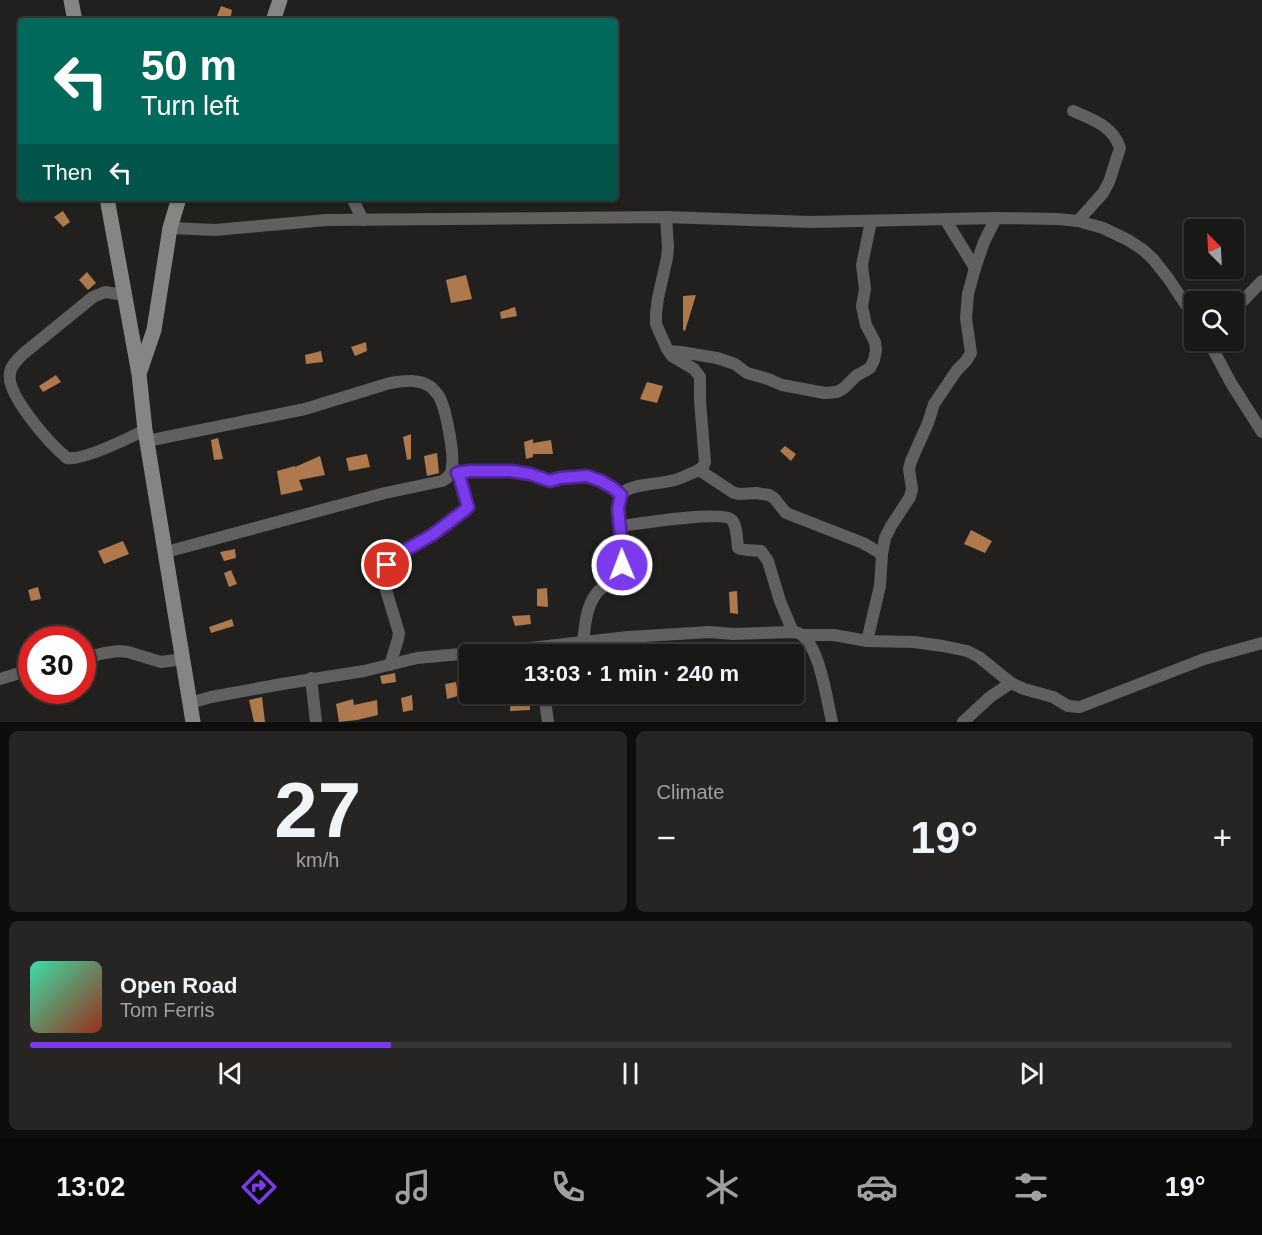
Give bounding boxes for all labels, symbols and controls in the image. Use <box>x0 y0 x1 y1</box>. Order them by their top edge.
icon: left <box>42 42 120 120</box>
text: 50 m <box>141 42 237 89</box>
text: Turn left <box>141 91 239 121</box>
icon: left <box>104 156 137 189</box>
text: Then <box>42 160 92 185</box>
north arrow <box>1184 219 1244 279</box>
map controls <box>1184 219 1244 351</box>
button: search <box>1184 291 1244 351</box>
position arrow <box>590 533 654 597</box>
pin <box>361 539 412 590</box>
icon: arrive <box>370 548 403 581</box>
speed limit sign: 30 <box>18 626 96 704</box>
text: 13:03 · 1 min · 240 m <box>524 661 739 686</box>
text: 27 <box>274 766 361 854</box>
text: Climate <box>657 781 724 803</box>
text: 19° <box>910 812 978 863</box>
text: − <box>657 819 676 856</box>
text: + <box>1213 819 1232 856</box>
text: km/h <box>296 849 339 871</box>
text: Open Road <box>120 973 237 998</box>
text: Tom Ferris <box>120 999 214 1021</box>
icon: previous <box>214 1057 247 1090</box>
icon: pause <box>614 1057 647 1090</box>
icon: next <box>1015 1057 1048 1090</box>
icon: directions <box>238 1166 280 1208</box>
icon: music <box>392 1166 434 1208</box>
icon: phone <box>547 1166 589 1208</box>
icon: climate <box>701 1166 743 1208</box>
icon: car <box>856 1166 898 1208</box>
icon: filters <box>1010 1166 1052 1208</box>
text: 13:02 <box>56 1172 125 1202</box>
text: 19° <box>1165 1172 1206 1202</box>

